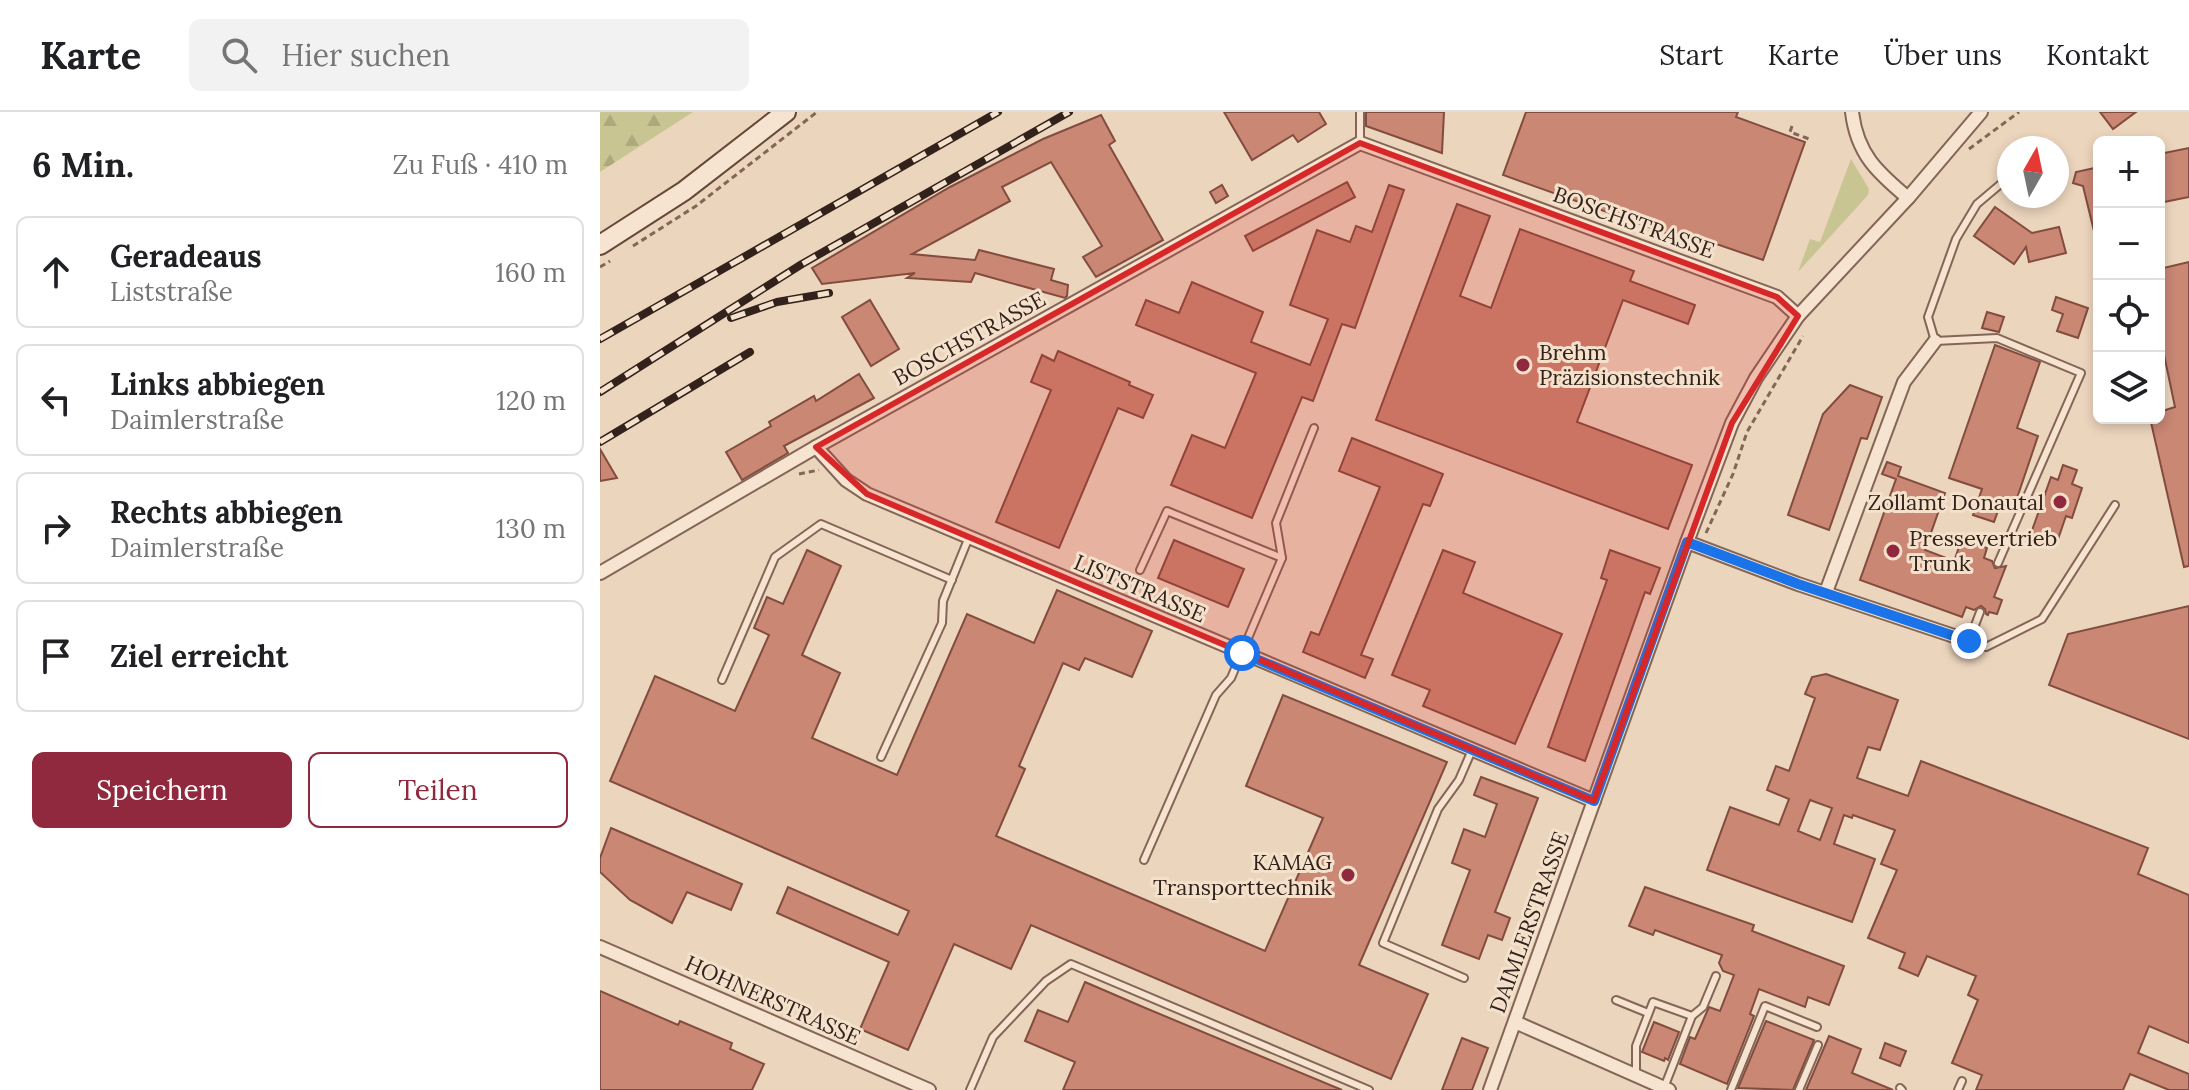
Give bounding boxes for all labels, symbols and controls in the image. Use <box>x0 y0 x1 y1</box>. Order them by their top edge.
search box <box>189 19 749 91</box>
text: Karte <box>40 31 141 79</box>
icon: search <box>217 33 261 77</box>
text: Hier suchen <box>281 36 450 74</box>
text: Start <box>1659 37 1723 73</box>
text: Karte <box>1767 37 1839 73</box>
text: Über uns <box>1883 37 2002 73</box>
text: Kontakt <box>2046 37 2149 73</box>
north arrow <box>1997 136 2069 208</box>
map controls <box>2093 136 2165 424</box>
button: + <box>2093 136 2165 208</box>
text: 6 Min. <box>32 143 134 186</box>
text: Zu Fuß · 410 m <box>393 148 568 181</box>
street label: BOSCHSTRASSE <box>1549 180 1719 264</box>
button: − <box>2093 208 2165 280</box>
text: Geradeaus <box>110 237 262 275</box>
icon: ahead <box>34 250 78 294</box>
text: 160 m <box>495 256 566 289</box>
text: Liststraße <box>110 275 233 308</box>
button: locate <box>2093 280 2165 352</box>
street label: BOSCHSTRASSE <box>888 285 1050 391</box>
place label: Brehm Präzisionstechnik <box>1539 338 1720 391</box>
button: layers <box>2093 352 2165 424</box>
marker: Brehm Präzisionstechnik <box>1514 356 1532 374</box>
text: Links abbiegen <box>110 365 325 403</box>
icon: left <box>34 378 78 422</box>
text: 120 m <box>496 384 566 417</box>
text: Daimlerstraße <box>110 403 284 436</box>
place label: Zollamt Donautal <box>1868 488 2044 516</box>
text: Rechts abbiegen <box>110 493 343 531</box>
marker: Zollamt Donautal <box>2051 493 2069 511</box>
icon: right <box>34 506 78 550</box>
text: 130 m <box>496 512 566 545</box>
place label: Pressevertrieb Trunk <box>1909 524 2057 577</box>
text: Daimlerstraße <box>110 531 284 564</box>
marker: Pressevertrieb Trunk <box>1884 542 1902 560</box>
street label: LISTSTRASSE <box>1070 548 1210 628</box>
route end <box>1951 623 1987 659</box>
icon: arrive <box>34 634 78 678</box>
route start <box>1224 635 1260 671</box>
text: Ziel erreicht <box>110 637 288 675</box>
button: Speichern <box>32 752 292 828</box>
button: Teilen <box>308 752 568 828</box>
street label: DAIMLERSTRASSE <box>1483 827 1575 1017</box>
place label: KAMAG Transporttechnik <box>1153 848 1332 901</box>
marker: KAMAG Transporttechnik <box>1339 866 1357 884</box>
street label: HOHNERSTRASSE <box>681 949 865 1051</box>

